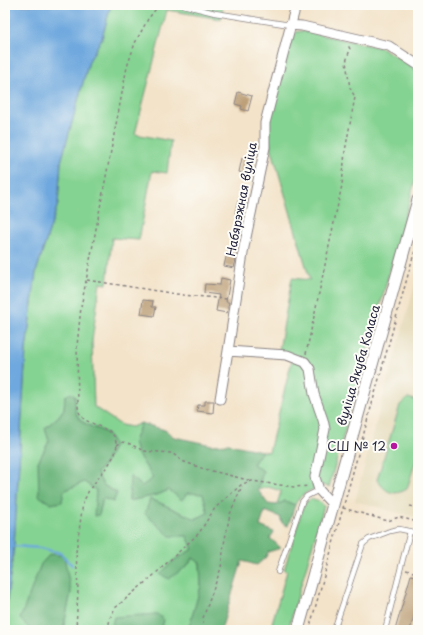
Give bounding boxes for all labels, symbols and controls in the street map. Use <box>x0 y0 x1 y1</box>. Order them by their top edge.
street label: Набярэжная вуліца <box>221 140 261 258</box>
street label: вуліца Якуба Коласа <box>332 302 384 428</box>
place label: СШ № 12 <box>327 437 386 455</box>
marker: СШ № 12 <box>389 441 399 451</box>

